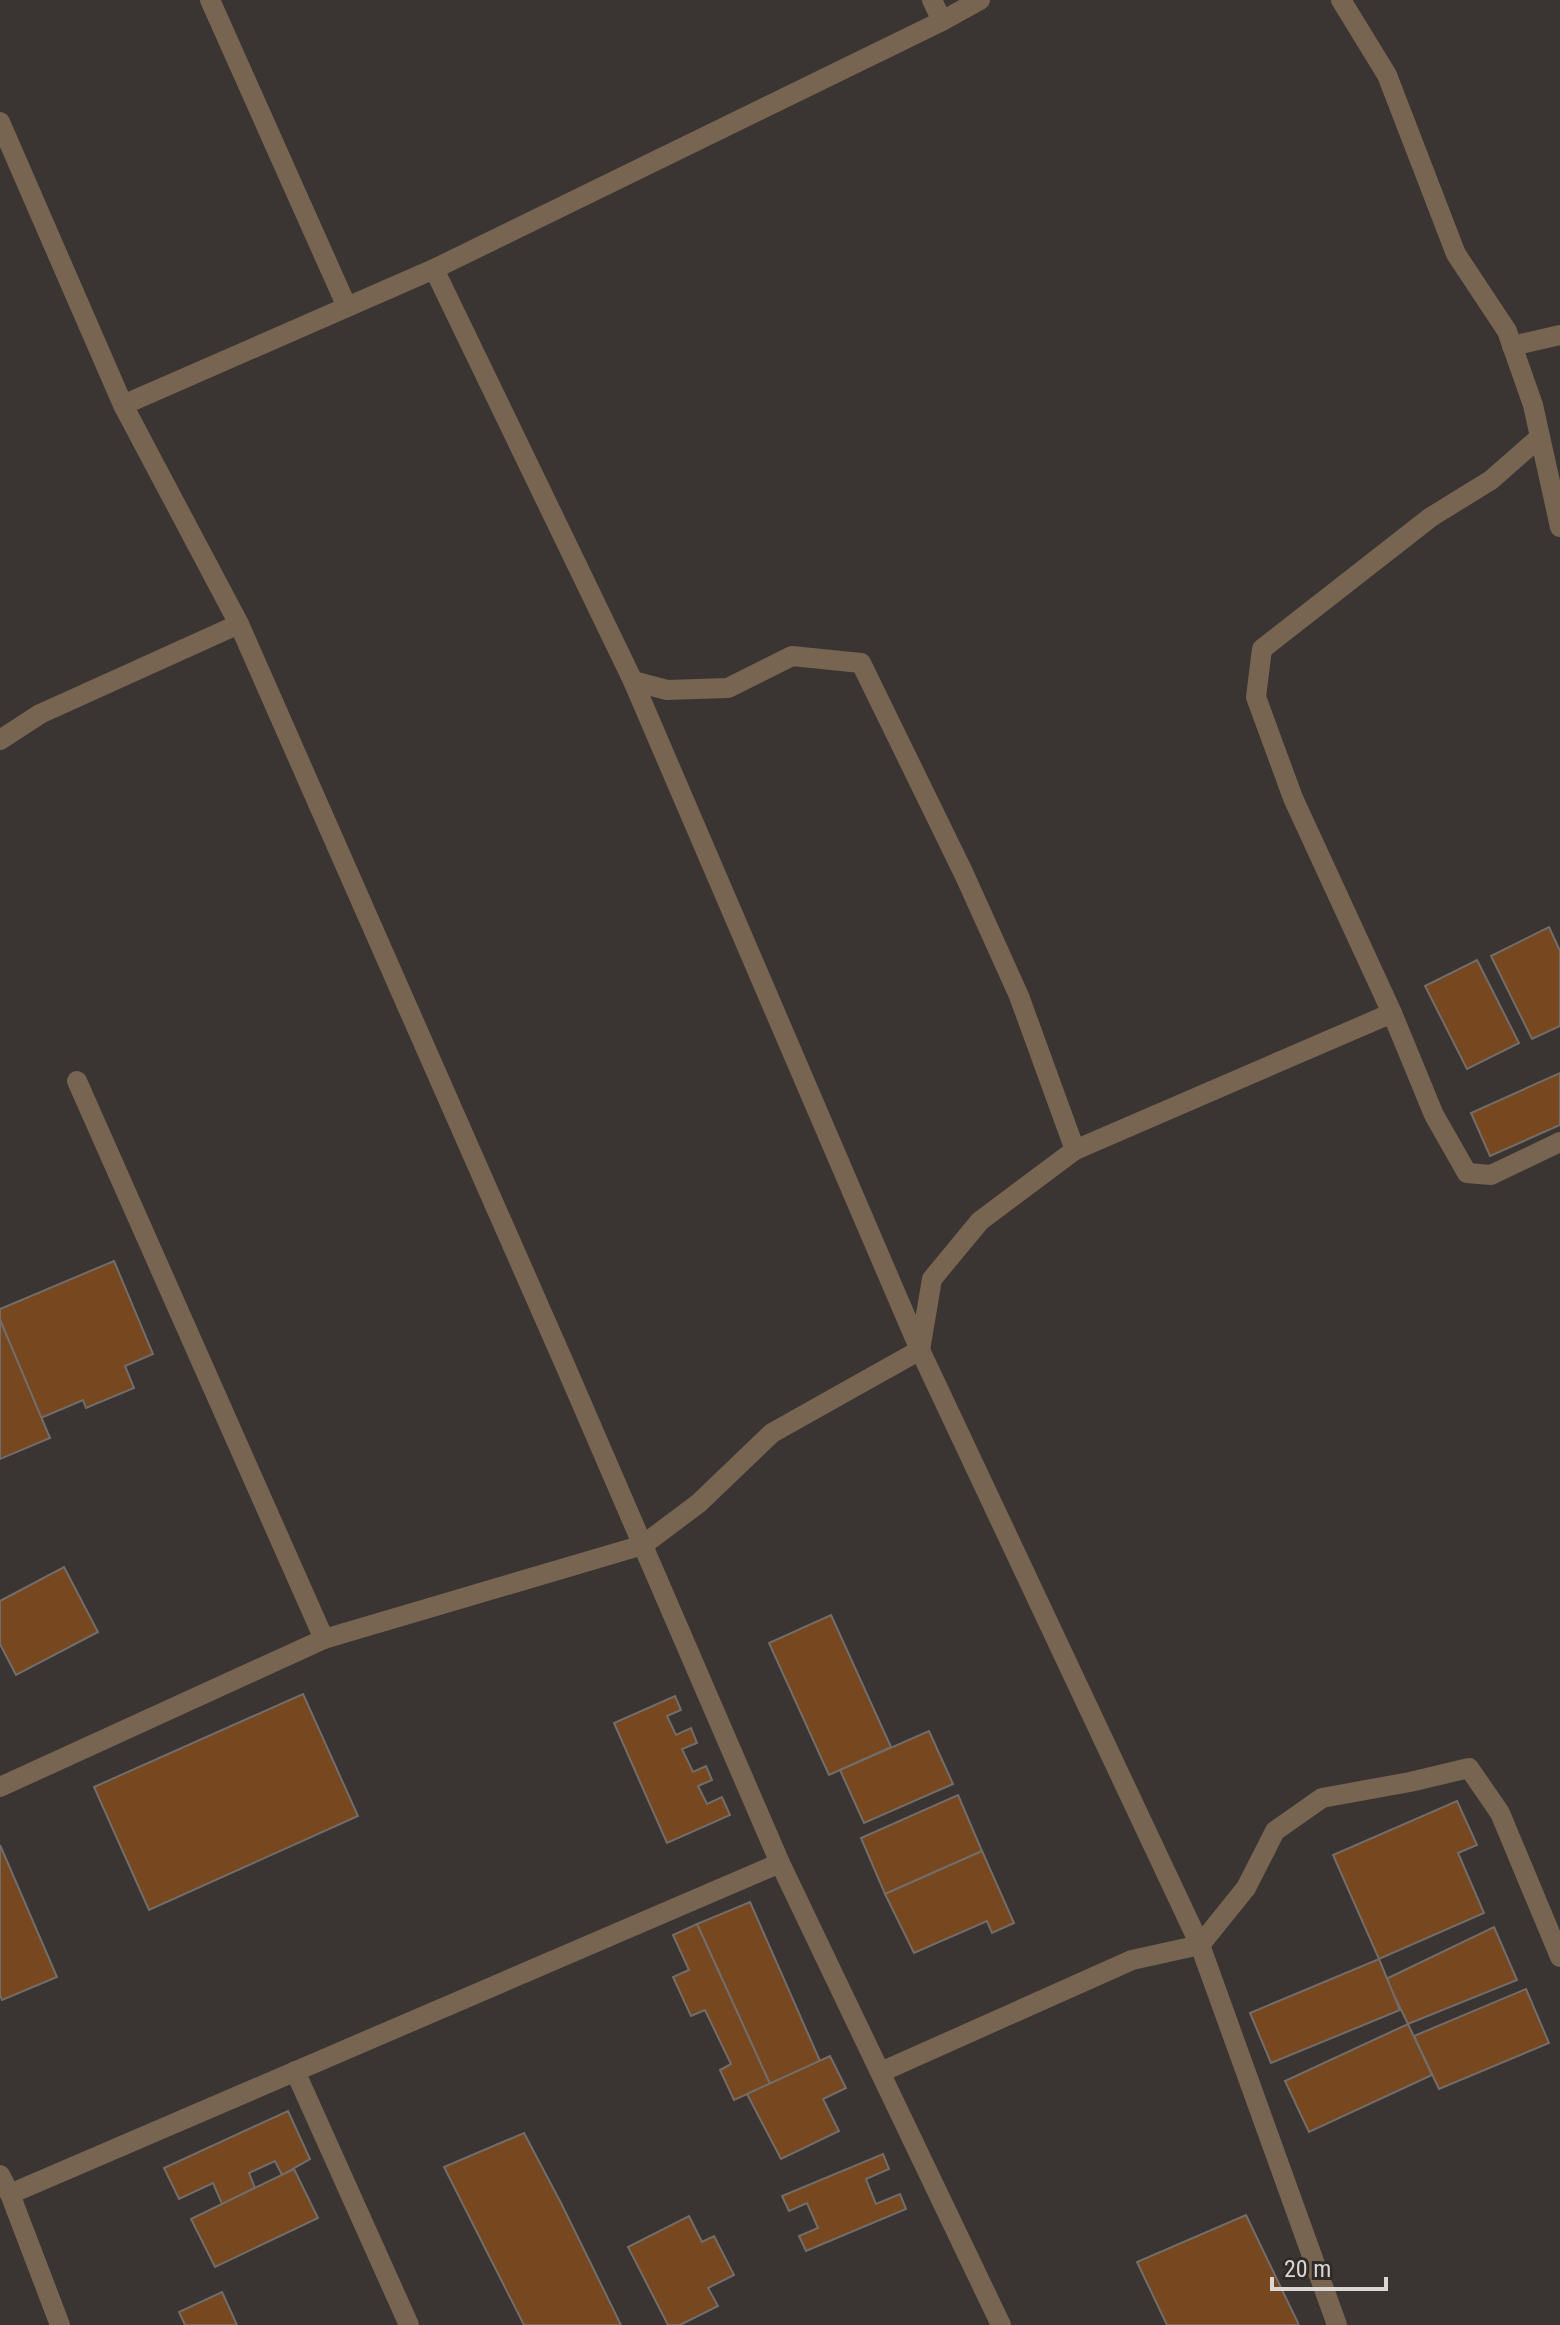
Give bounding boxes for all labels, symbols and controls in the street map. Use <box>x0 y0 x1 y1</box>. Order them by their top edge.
scale bar <box>1272 2241 1386 2291</box>
text: 20 m <box>1284 2255 1331 2283</box>

